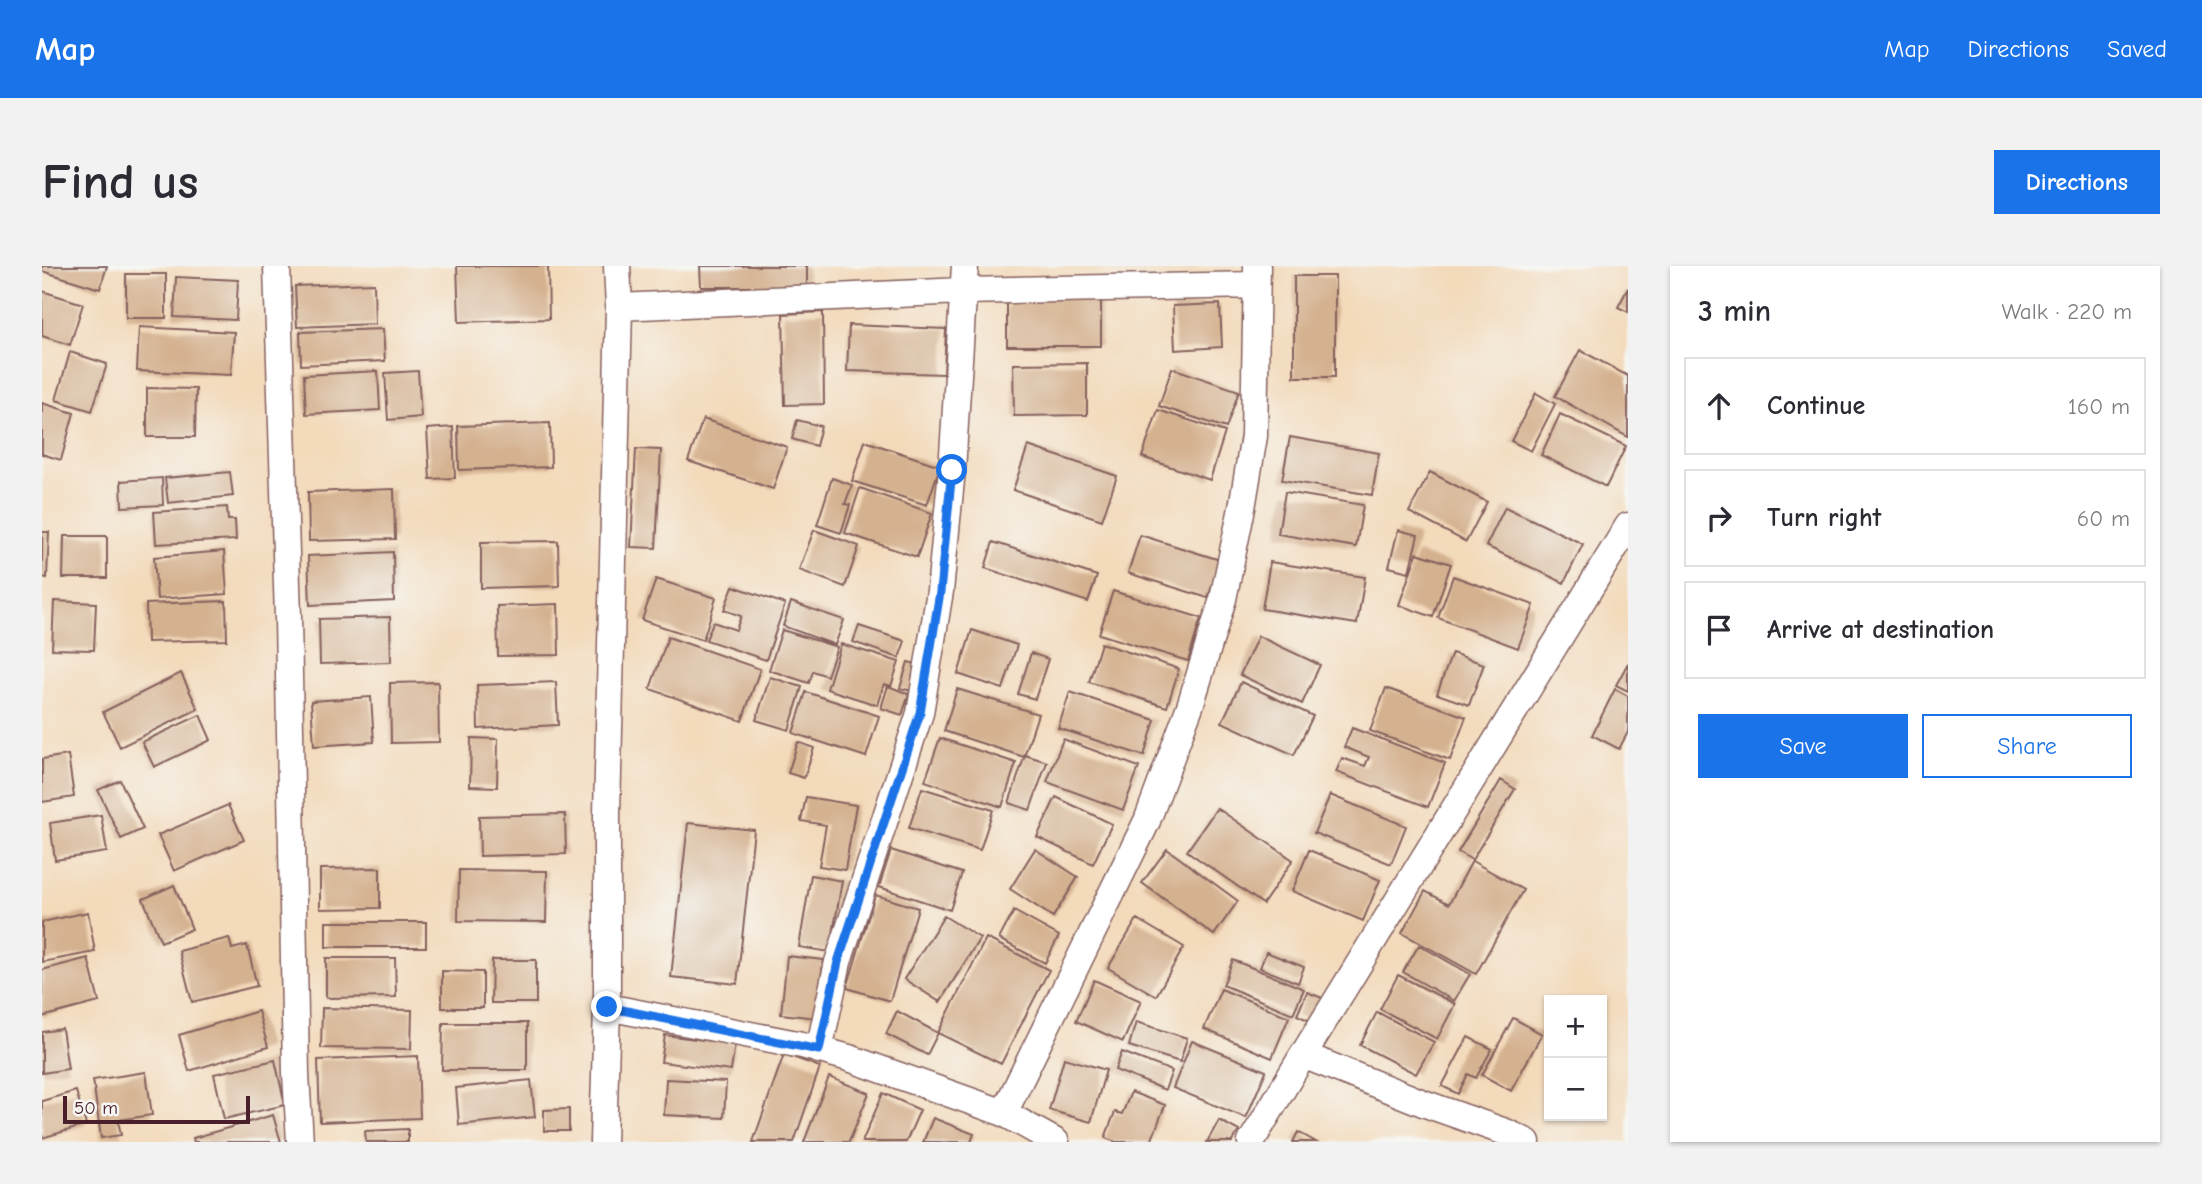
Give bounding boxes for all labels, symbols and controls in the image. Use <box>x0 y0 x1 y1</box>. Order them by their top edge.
text: Map <box>35 30 96 68</box>
text: Map <box>1884 35 1930 63</box>
text: Directions <box>1968 35 2069 63</box>
text: Saved <box>2107 35 2167 63</box>
button: Directions <box>1994 150 2160 214</box>
text: Find us <box>42 154 198 210</box>
text: 3 min <box>1698 294 1771 329</box>
text: Walk · 220 m <box>2001 298 2132 325</box>
icon: ahead <box>1700 387 1738 425</box>
text: Continue <box>1767 391 1865 421</box>
text: 160 m <box>2068 393 2130 420</box>
route start <box>936 454 967 485</box>
icon: right <box>1700 499 1738 537</box>
text: Turn right <box>1767 503 1881 533</box>
text: 60 m <box>2077 505 2130 532</box>
icon: arrive <box>1700 611 1738 649</box>
text: Arrive at destination <box>1767 615 1994 645</box>
button: Save <box>1698 714 1908 778</box>
button: Share <box>1922 714 2132 778</box>
route end <box>591 991 622 1022</box>
map controls <box>1544 995 1607 1121</box>
button: + <box>1544 995 1607 1058</box>
button: − <box>1544 1058 1607 1121</box>
scale bar <box>63 1093 250 1125</box>
text: 50 m <box>74 1097 118 1119</box>

